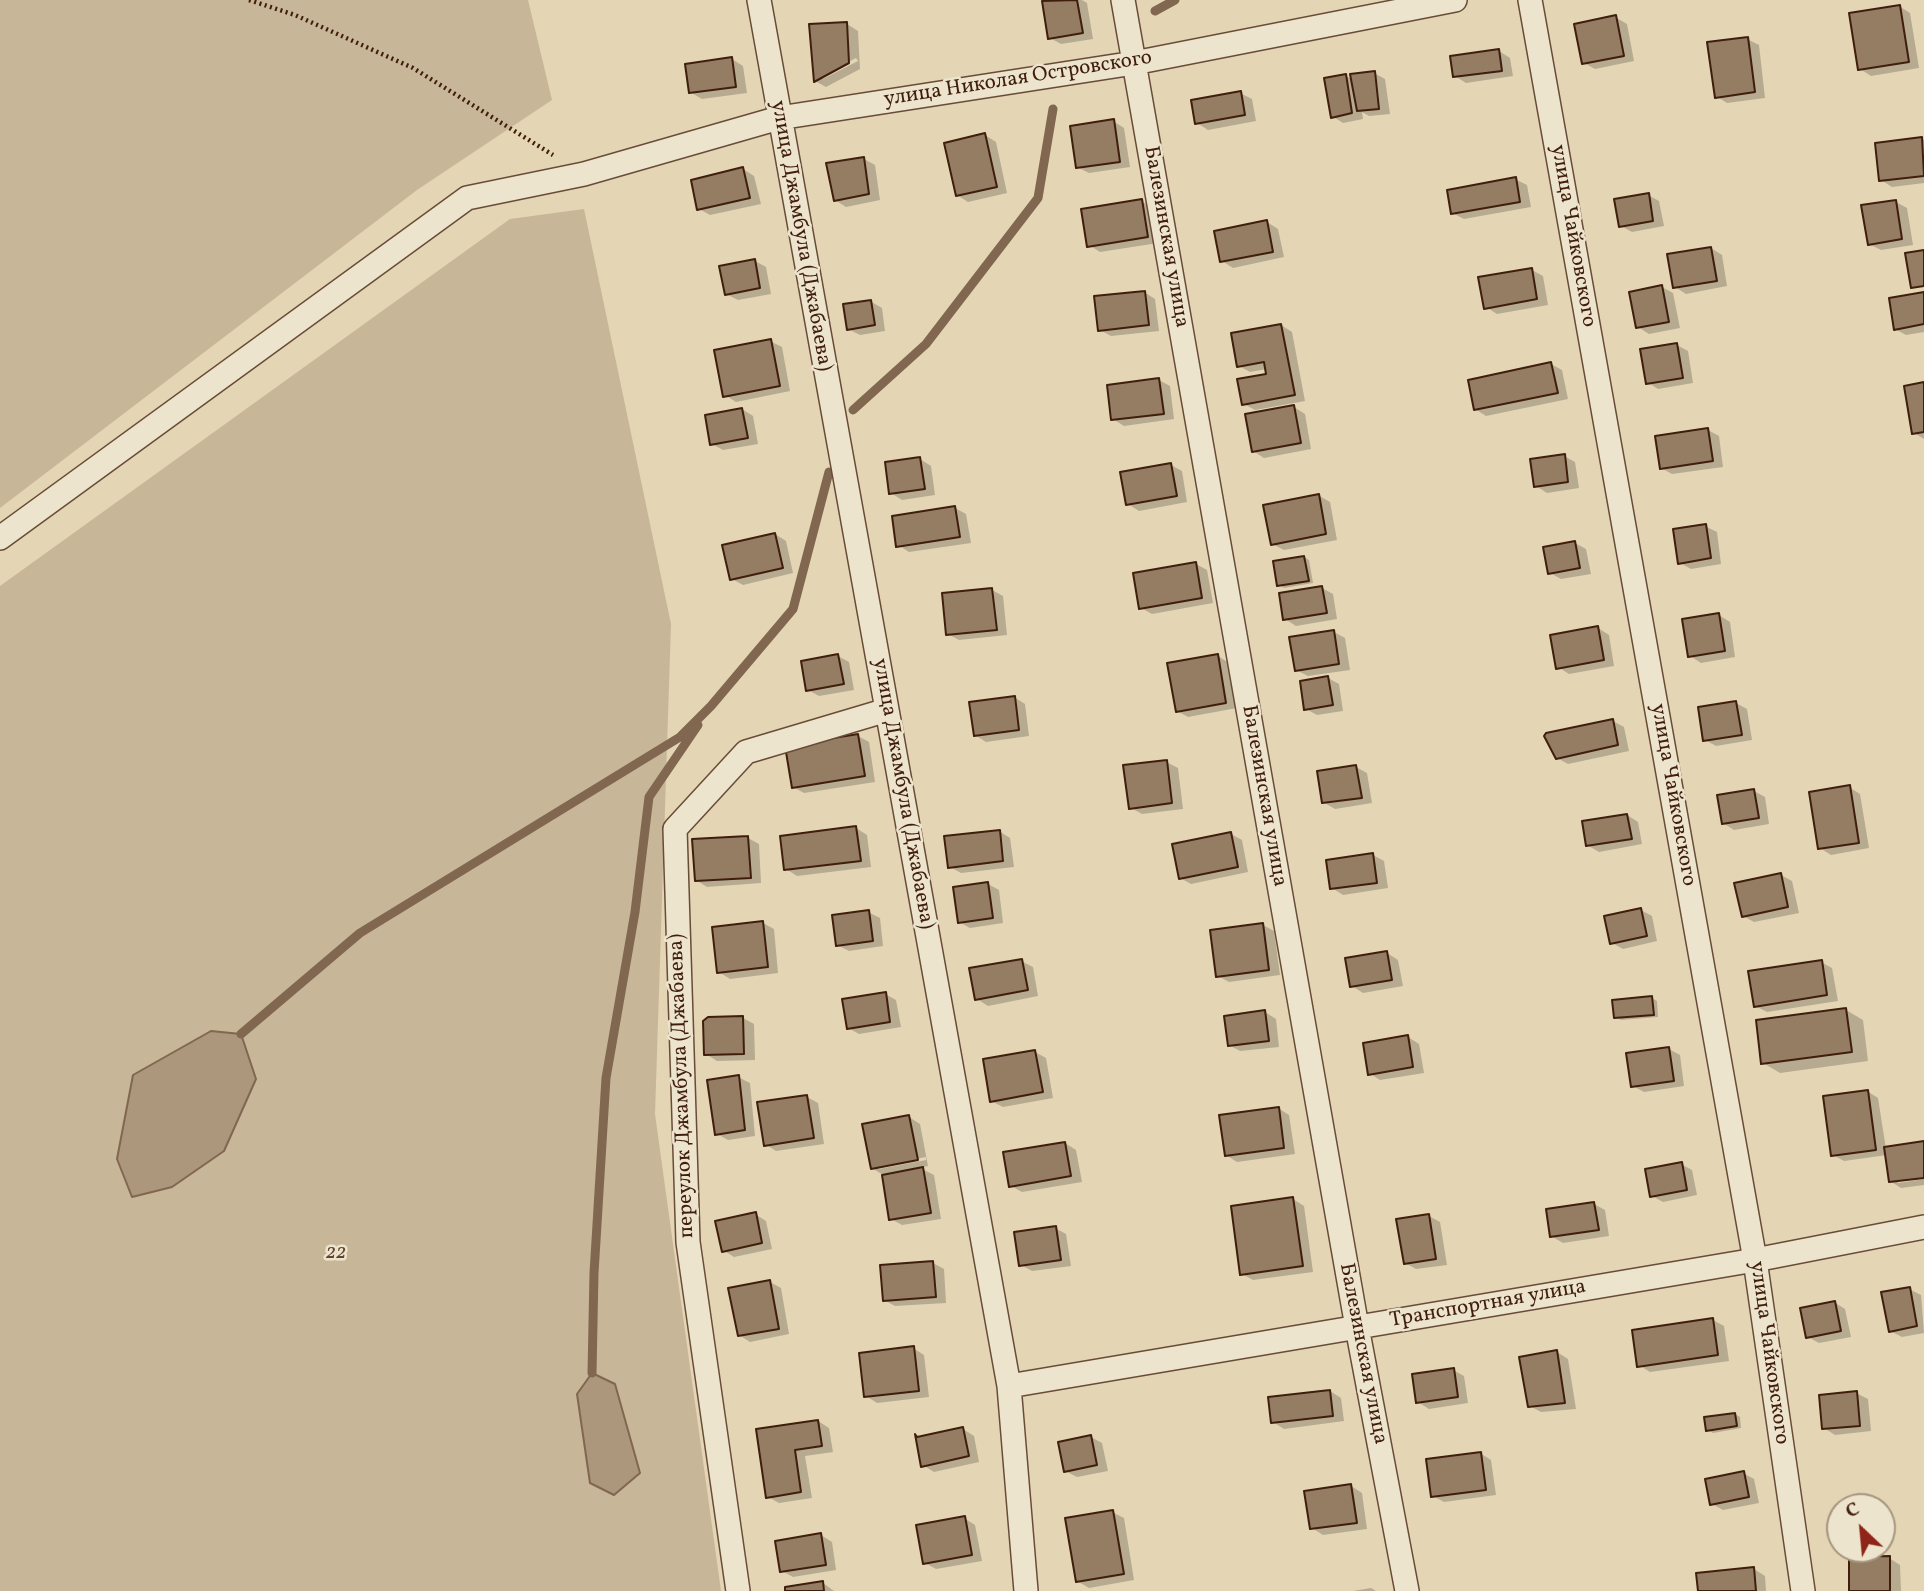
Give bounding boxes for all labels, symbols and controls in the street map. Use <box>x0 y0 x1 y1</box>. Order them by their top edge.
street label: улица Николая Островского <box>882 46 1154 114</box>
street label: улица Джамбула (Джабаева) <box>764 99 836 373</box>
street label: улица Чайковского <box>1544 143 1600 329</box>
street label: Балезинская улица <box>1137 144 1193 330</box>
street label: улица Джамбула (Джабаева) <box>866 657 938 931</box>
street label: улица Чайковского <box>1644 702 1700 888</box>
street label: Балезинская улица <box>1235 703 1291 889</box>
street label: переулок Джамбула (Джабаева) <box>665 933 701 1239</box>
park label: 22 <box>326 1241 346 1267</box>
street label: улица Чайковского <box>1743 1260 1793 1446</box>
street label: Балезинская улица <box>1332 1261 1392 1447</box>
street label: Транспортная улица <box>1388 1275 1588 1335</box>
north arrow <box>1826 1493 1896 1563</box>
text: С <box>1841 1497 1864 1525</box>

